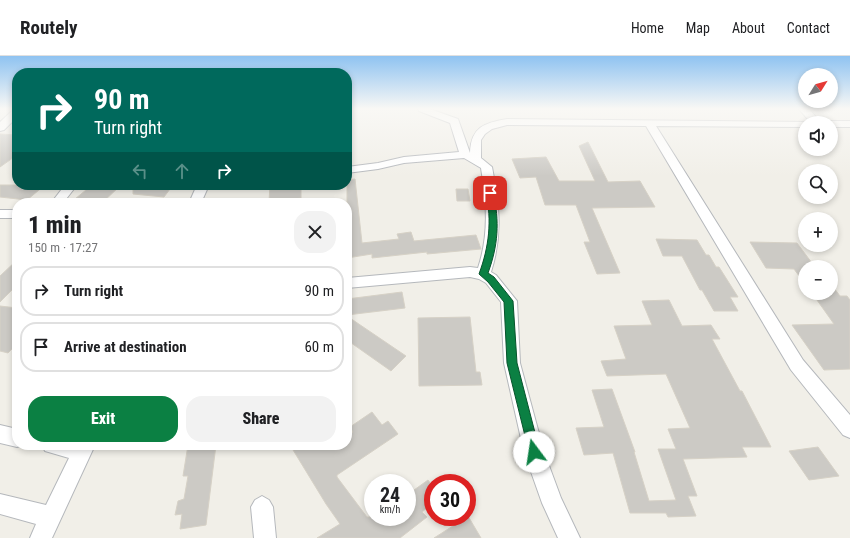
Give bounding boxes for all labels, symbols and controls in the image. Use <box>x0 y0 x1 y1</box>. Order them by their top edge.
text: Routely <box>20 16 77 39</box>
text: Home <box>631 20 664 36</box>
text: Map <box>686 20 710 36</box>
text: About <box>732 20 765 36</box>
text: Contact <box>787 20 830 36</box>
north arrow <box>798 68 838 108</box>
map controls <box>798 68 838 300</box>
text: 90 m <box>94 83 150 116</box>
icon: right <box>28 84 80 136</box>
button: sound <box>798 116 838 156</box>
text: Turn right <box>94 117 162 138</box>
icon: left <box>129 160 151 182</box>
icon: ahead <box>171 160 193 182</box>
icon: right <box>213 160 235 182</box>
button: search <box>798 164 838 204</box>
pin <box>473 176 507 210</box>
icon: arrive <box>479 182 501 204</box>
text: 1 min <box>28 211 82 239</box>
button: close <box>294 211 336 253</box>
button: + <box>798 212 838 252</box>
text: 150 m · 17:27 <box>28 240 98 255</box>
button: − <box>798 260 838 300</box>
icon: right <box>30 280 52 302</box>
text: Turn right <box>64 282 123 300</box>
text: 90 m <box>304 282 334 300</box>
icon: arrive <box>30 336 52 358</box>
text: Arrive at destination <box>64 338 187 356</box>
text: 60 m <box>304 338 334 356</box>
button: Exit <box>28 396 178 442</box>
button: Share <box>186 396 336 442</box>
position arrow <box>513 431 555 473</box>
speed limit sign: 30 <box>424 474 476 526</box>
text: 24 <box>380 483 400 507</box>
text: km/h <box>380 504 400 515</box>

